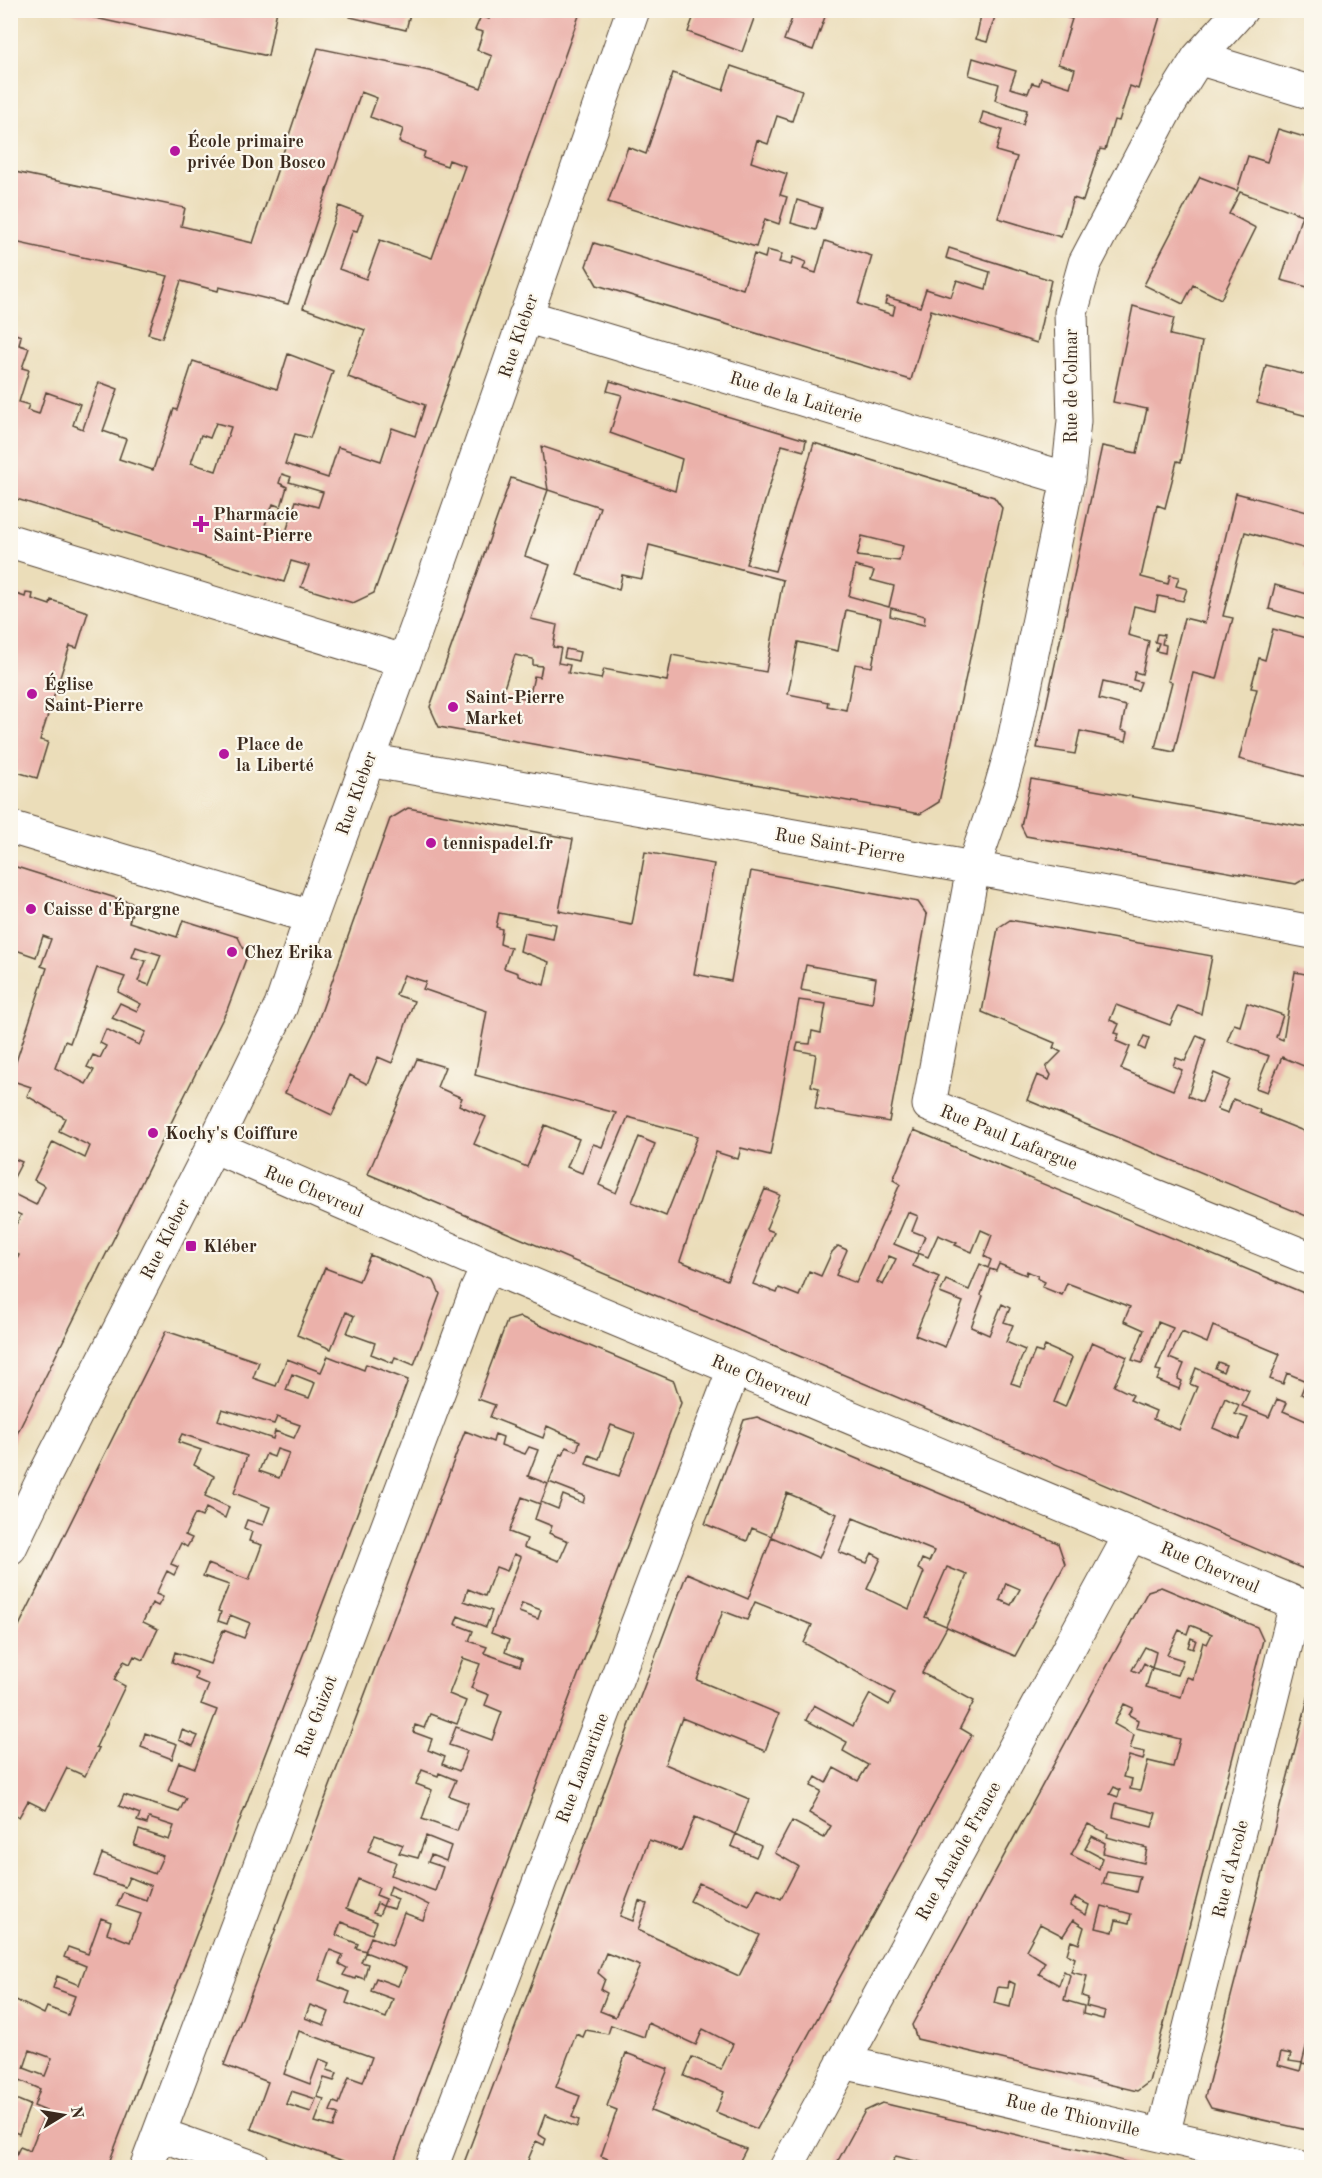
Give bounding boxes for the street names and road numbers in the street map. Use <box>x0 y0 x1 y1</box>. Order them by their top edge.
street label: Rue Kleber <box>496 291 542 381</box>
street label: Rue de Colmar <box>1063 328 1081 443</box>
street label: Rue de la Laiterie <box>727 369 864 427</box>
street label: Rue Kleber <box>334 749 381 838</box>
street label: Rue Saint-Pierre <box>773 826 906 866</box>
street label: Rue Paul Lafargue <box>937 1102 1080 1174</box>
street label: Rue Chevreul <box>261 1163 366 1221</box>
street label: Rue Kleber <box>138 1196 194 1283</box>
street label: Rue Chevreul <box>708 1352 813 1410</box>
street label: Rue Chevreul <box>1157 1539 1262 1597</box>
street label: Rue Guizot <box>293 1673 341 1760</box>
street label: Rue Lamartine <box>554 1711 612 1826</box>
street label: Rue Anatole France <box>913 1779 1005 1924</box>
street label: Rue d'Arcole <box>1210 1818 1252 1920</box>
street label: Rue de Thionville <box>1004 2092 1142 2140</box>

